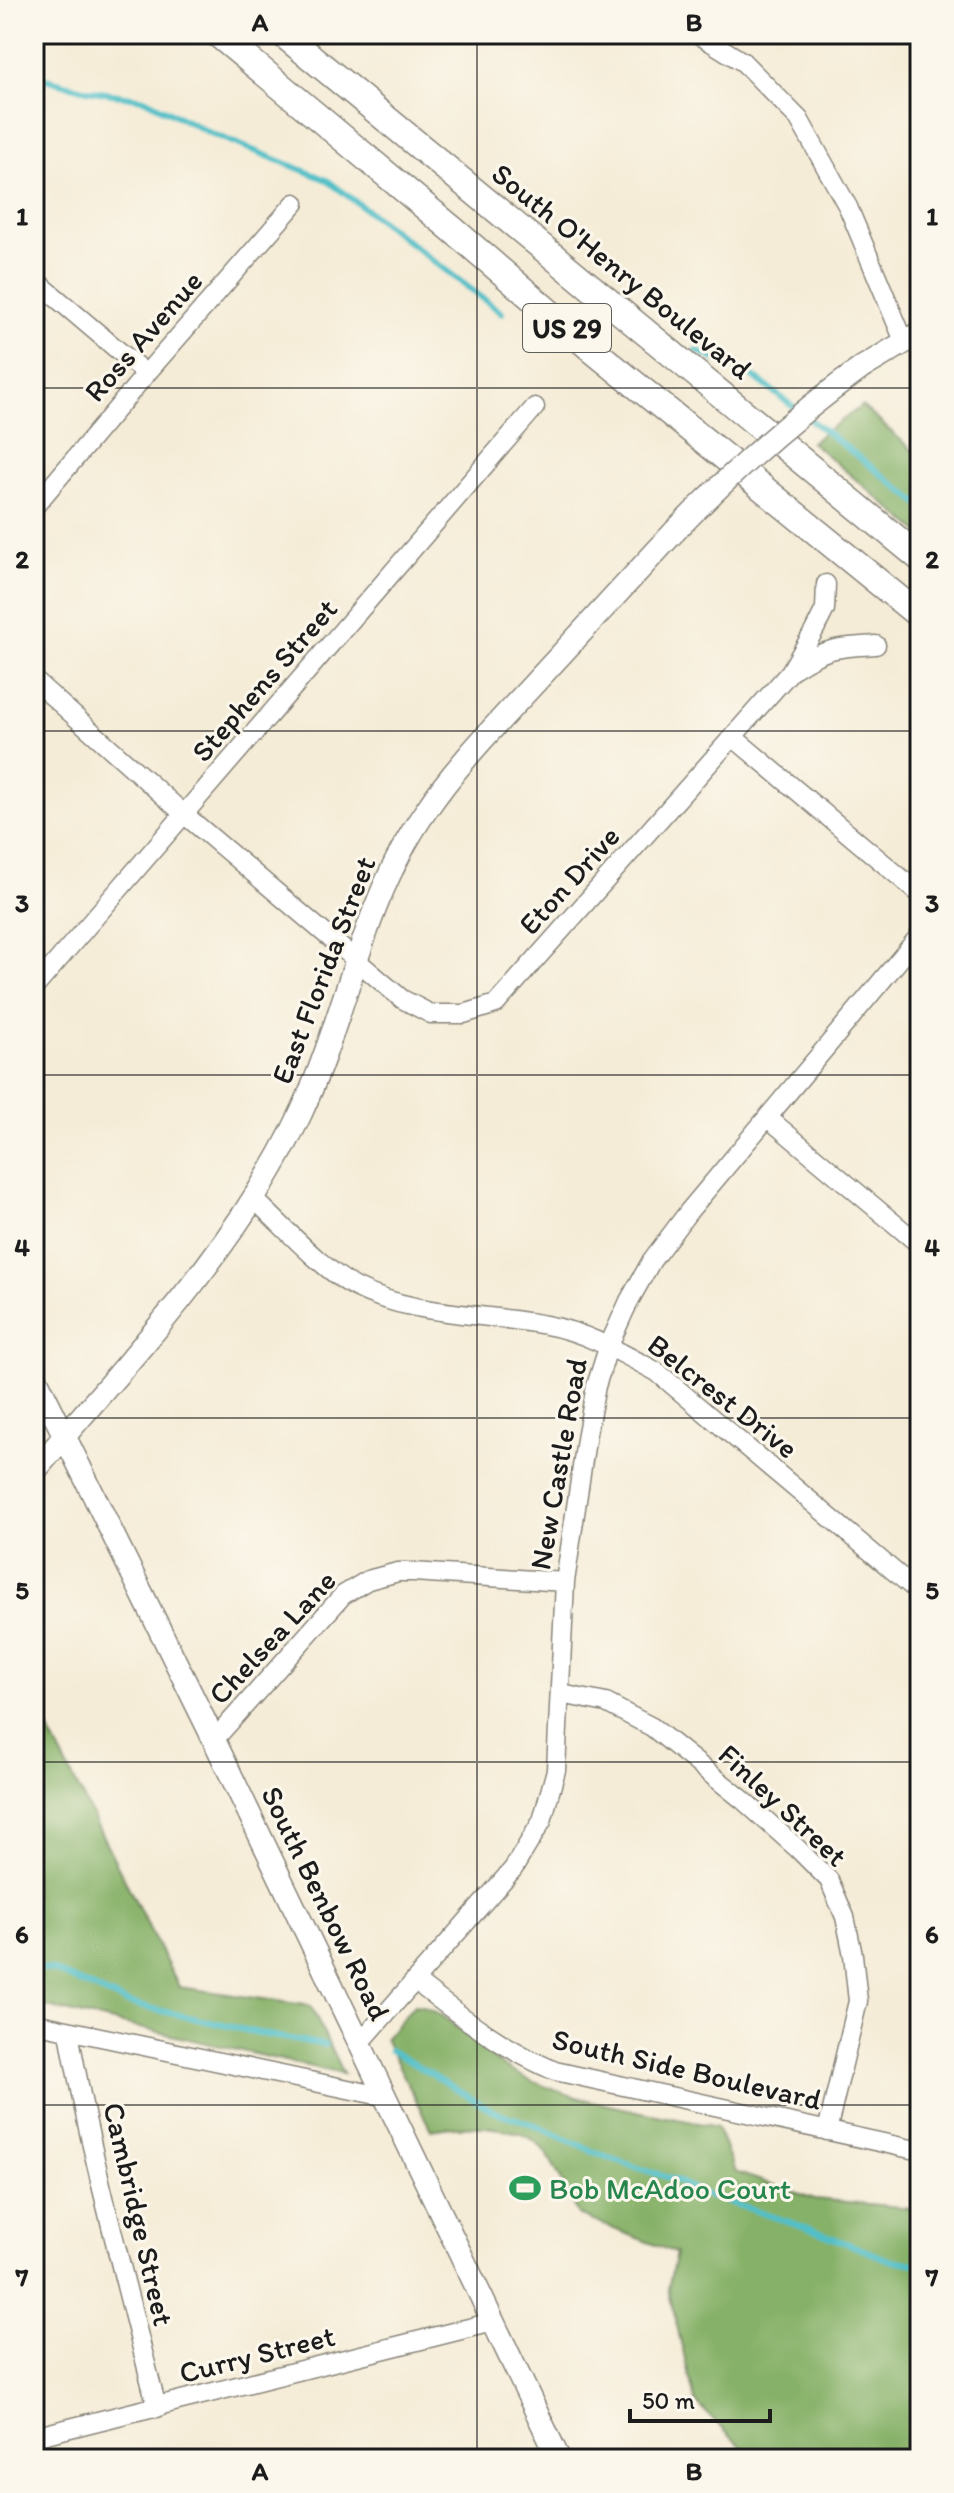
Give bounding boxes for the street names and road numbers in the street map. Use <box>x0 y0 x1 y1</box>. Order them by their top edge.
street label: South O'Henry Boulevard <box>484 155 760 387</box>
street label: Ross Avenue <box>76 263 210 409</box>
road number: US 29 <box>523 304 611 352</box>
street label: Stephens Street <box>183 591 345 769</box>
street label: Eton Drive <box>511 818 627 942</box>
street label: East Florida Street <box>263 851 383 1089</box>
street label: Belcrest Drive <box>640 1326 806 1466</box>
street label: New Castle Road <box>521 1355 595 1573</box>
street label: Chelsea Lane <box>200 1562 344 1712</box>
street label: Finley Street <box>711 1736 855 1874</box>
street label: South Benbow Road <box>253 1780 399 2026</box>
street label: South Side Boulevard <box>549 2020 826 2118</box>
street label: Cambridge Street <box>95 2099 183 2329</box>
street label: Curry Street <box>175 2317 339 2391</box>

